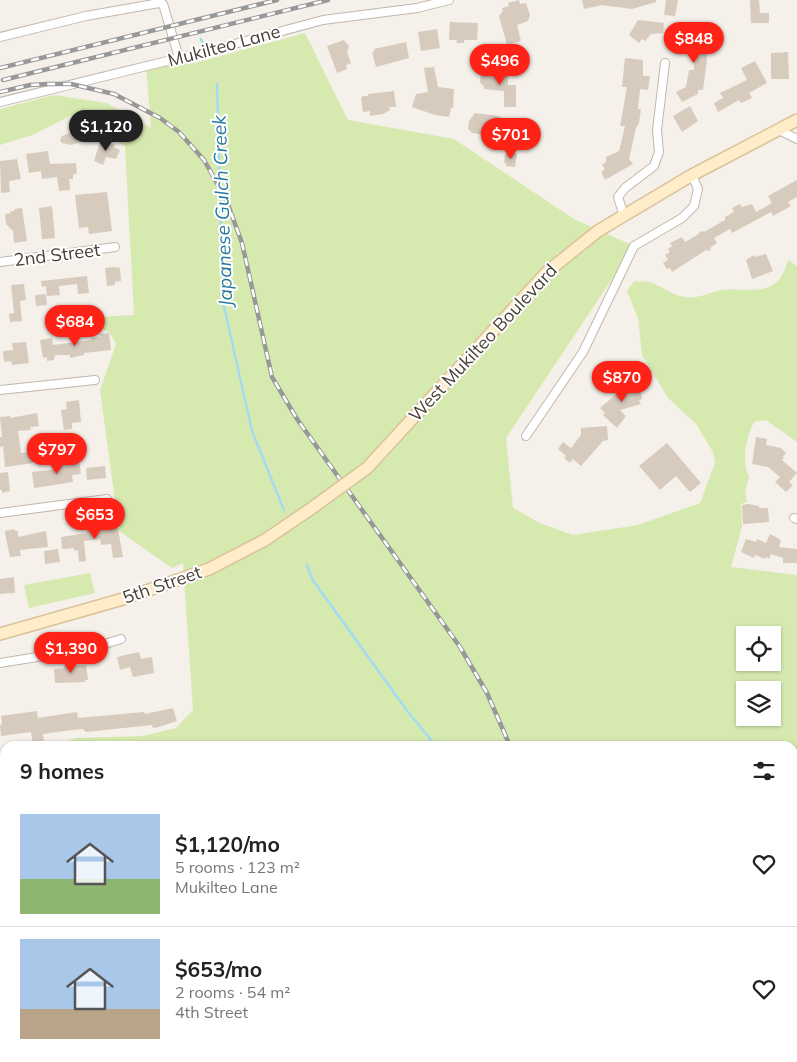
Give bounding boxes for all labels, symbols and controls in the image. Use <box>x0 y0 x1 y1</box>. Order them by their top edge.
street label: Mukilteo Lane <box>165 19 283 72</box>
pin: $848 <box>664 22 724 64</box>
text: $848 <box>675 28 713 48</box>
pin: $496 <box>470 44 530 86</box>
text: $496 <box>481 50 519 70</box>
pin: $1,120 <box>65 110 147 152</box>
water label: Japanese Gulch Creek <box>207 114 237 309</box>
text: $1,120 <box>80 116 132 136</box>
pin: $701 <box>481 118 541 160</box>
text: $701 <box>492 124 530 144</box>
street label: 2nd Street <box>13 238 101 271</box>
street label: West Mukilteo Boulevard <box>403 259 562 426</box>
pin: $684 <box>45 304 105 347</box>
text: $684 <box>56 311 94 331</box>
pin: $870 <box>592 360 652 403</box>
text: $870 <box>603 367 641 387</box>
pin: $797 <box>27 432 87 475</box>
text: $797 <box>38 439 76 459</box>
pin: $653 <box>65 498 125 540</box>
text: $653 <box>76 504 114 524</box>
street label: 5th Street <box>119 560 204 609</box>
map controls <box>736 626 781 726</box>
button: locate <box>736 626 781 671</box>
pin: $1,390 <box>30 632 112 674</box>
text: $1,390 <box>45 638 97 658</box>
button: layers <box>736 681 781 726</box>
icon: filters <box>750 757 778 785</box>
text: 9 homes <box>20 758 104 784</box>
text: $1,120/mo <box>175 831 280 857</box>
icon: home <box>60 834 120 894</box>
icon: heart <box>750 850 778 878</box>
text: 5 rooms · 123 m² <box>175 857 300 877</box>
text: Mukilteo Lane <box>175 877 278 897</box>
text: $653/mo <box>175 956 262 982</box>
icon: home <box>60 959 120 1019</box>
icon: heart <box>750 975 778 1003</box>
text: 2 rooms · 54 m² <box>175 982 290 1002</box>
text: 4th Street <box>175 1002 248 1022</box>

